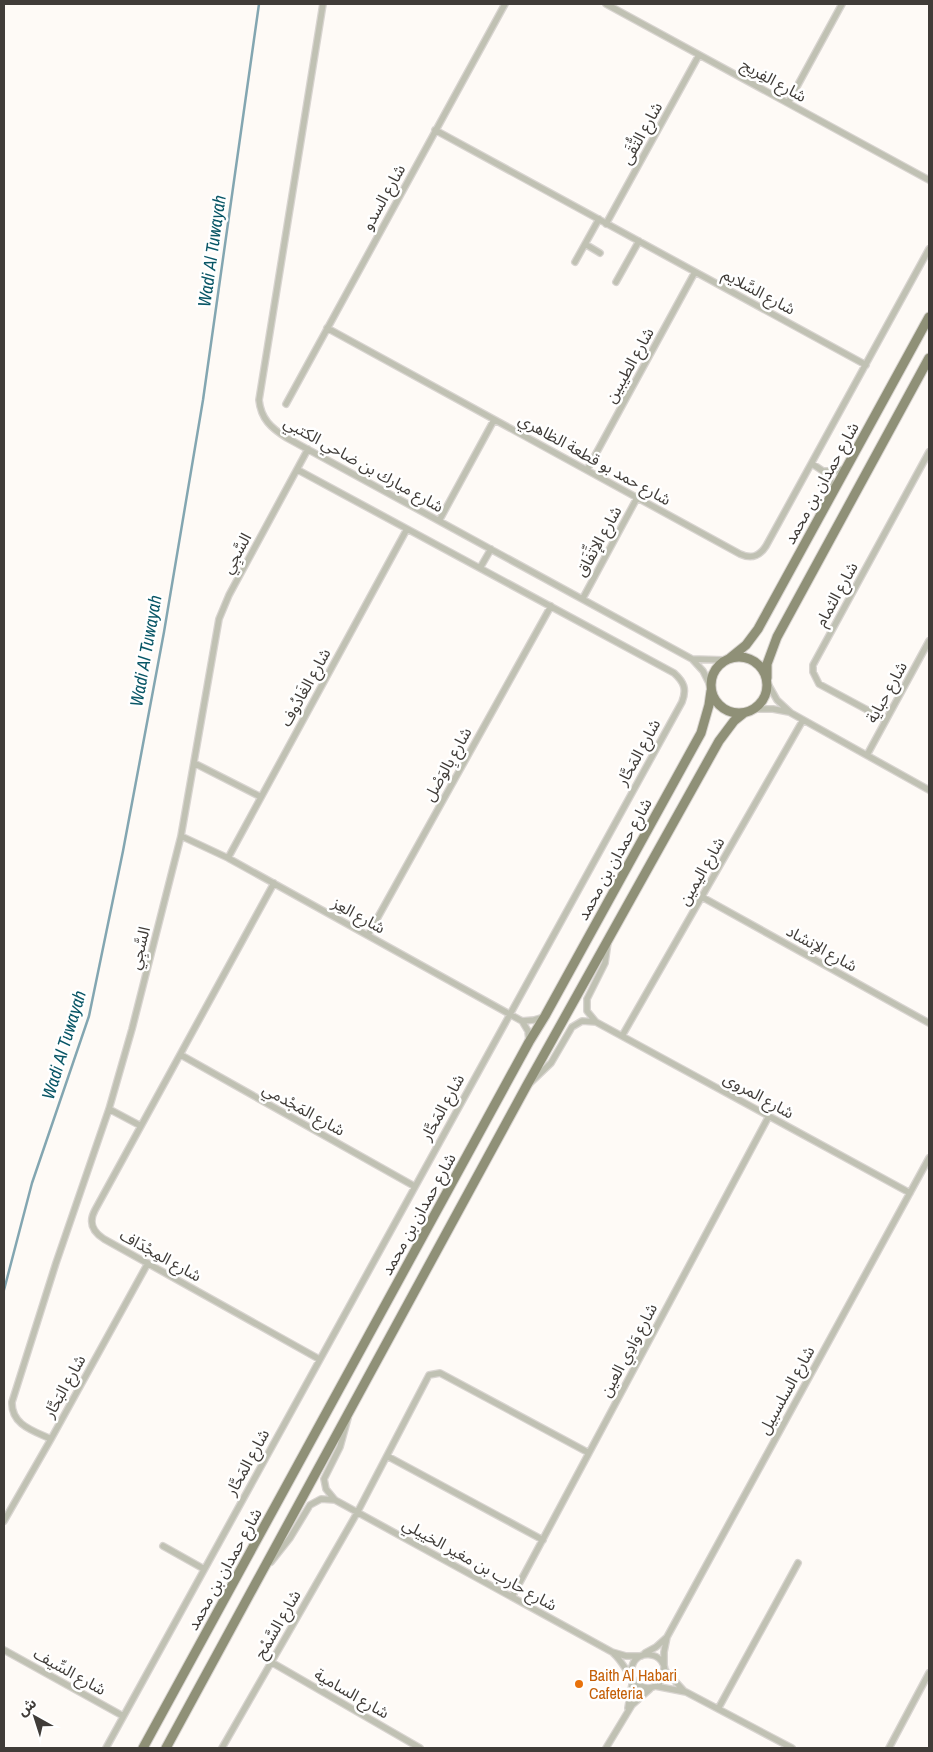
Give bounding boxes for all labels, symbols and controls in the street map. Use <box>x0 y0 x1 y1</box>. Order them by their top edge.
street label: شارع الفِريج <box>736 53 811 109</box>
street label: شارع التُّقَى <box>615 98 669 169</box>
street label: شارع السدو <box>356 160 412 235</box>
water label: Wadi Al Tuwayah <box>191 193 232 309</box>
street label: شارع السَّلايم <box>718 263 799 321</box>
street label: شارع الطيبين <box>599 323 661 408</box>
street label: شارع حمد بو قطعة الظاهري <box>514 408 675 512</box>
street label: شارع مبارك بن ضاحي الكتبي <box>279 411 448 519</box>
street label: شارع حمدان بن محمد <box>778 418 865 549</box>
street label: شارع الإتِّفَاق <box>569 501 628 581</box>
street label: السَّجِي <box>216 529 258 578</box>
street label: شارع الثمام <box>809 558 864 631</box>
water label: Wadi Al Tuwayah <box>123 593 168 709</box>
street label: شارع الغَادُوف <box>274 644 337 731</box>
street label: شارع حباية <box>860 657 914 728</box>
street label: شارع المَحَّار <box>610 715 667 791</box>
street label: شارع بِالوَصْل <box>418 723 478 806</box>
street label: شارع حمدان بن محمد <box>571 794 658 925</box>
street label: شارع اليمين <box>673 833 731 910</box>
street label: شارع العِز <box>327 891 389 940</box>
street label: شارع الإنشاد <box>782 919 862 978</box>
street label: السَّجِي <box>123 924 157 972</box>
water label: Wadi Al Tuwayah <box>35 987 92 1102</box>
street label: شارع المروى <box>719 1067 798 1125</box>
street label: شارع المَحَّار <box>414 1070 471 1146</box>
street label: شارع المَجْدمي <box>258 1077 349 1142</box>
street label: شارع حمدان بن محمد <box>375 1149 462 1280</box>
street label: شارع المِجْدَاف <box>115 1223 206 1288</box>
street label: شارع وَادِي العين <box>594 1299 664 1402</box>
street label: شارع السلسبيل <box>753 1342 821 1439</box>
street label: شارع البَحَّار <box>37 1350 92 1423</box>
street label: شارع المَحَّار <box>219 1425 276 1501</box>
street label: شارع حمدان بن محمد <box>181 1504 268 1635</box>
street label: شارع حارب بن مغير الخييلي <box>398 1512 561 1617</box>
street label: شارع السَّمْح <box>248 1586 307 1663</box>
street label: شارع السِّيف <box>29 1642 110 1702</box>
street label: شارع السامية <box>309 1663 394 1725</box>
place label: Baith Al Habari Cafeteria <box>589 1664 677 1704</box>
marker: Baith Al Habari Cafeteria <box>573 1678 585 1690</box>
north arrow <box>10 1692 60 1742</box>
text: ش <box>14 1694 40 1720</box>

